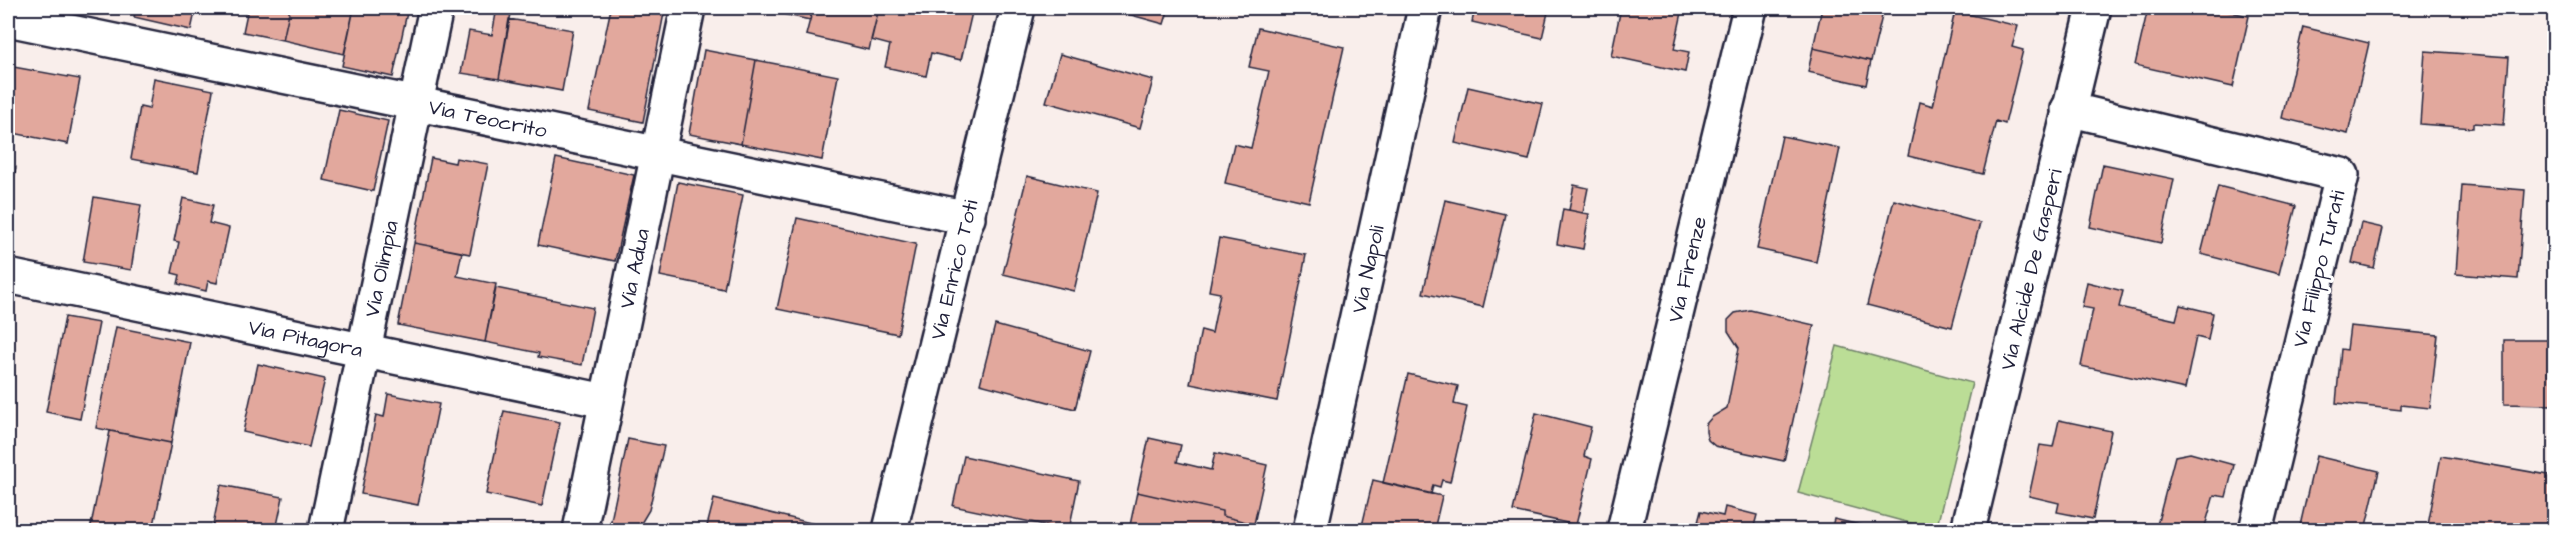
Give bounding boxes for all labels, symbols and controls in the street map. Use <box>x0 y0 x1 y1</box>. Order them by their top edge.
street label: Via Teocrito <box>426 92 550 145</box>
street label: Via Alcide De Gasperi <box>1993 166 2069 373</box>
street label: Via Filippo Turati <box>2285 187 2354 351</box>
street label: Via Enrico Toti <box>923 197 985 343</box>
street label: Via Firenze <box>1660 213 1714 326</box>
street label: Via Olimpia <box>357 218 405 320</box>
street label: Via Napoli <box>1344 223 1391 316</box>
street label: Via Adua <box>612 226 657 311</box>
street label: Via Pitagora <box>246 312 366 364</box>

